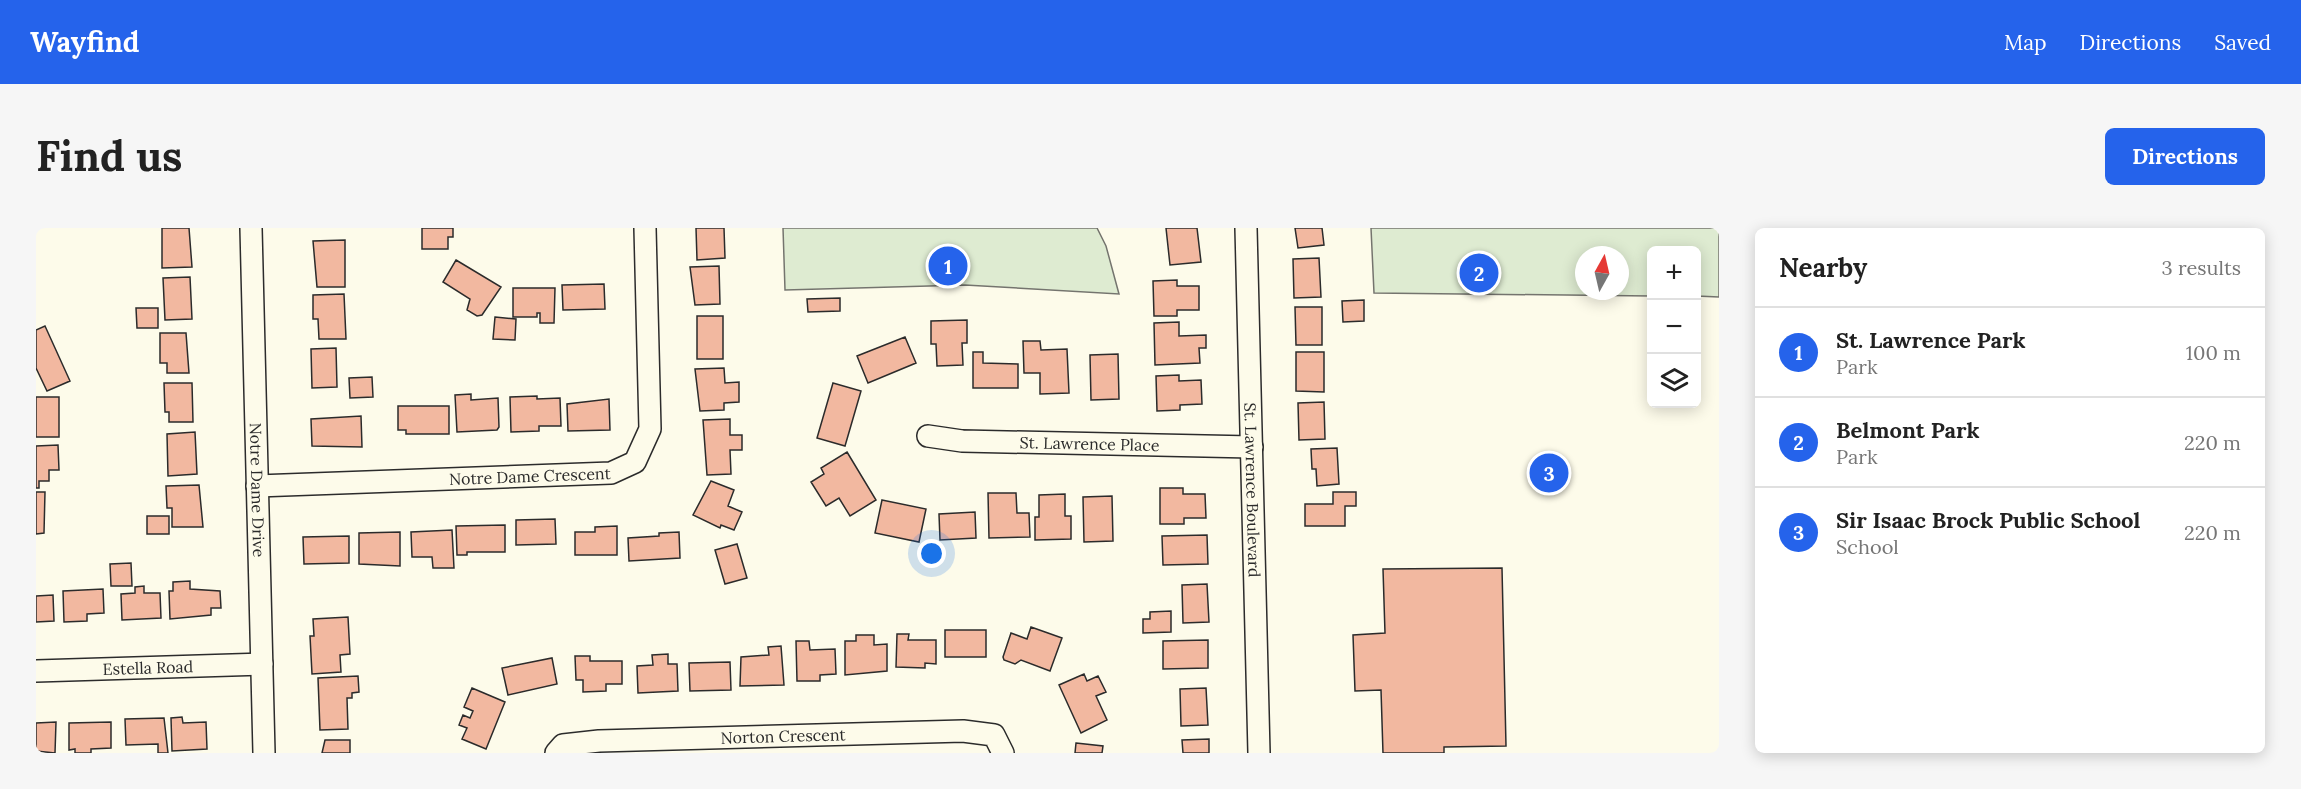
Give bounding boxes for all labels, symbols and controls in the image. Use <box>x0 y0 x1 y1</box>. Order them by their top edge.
text: Wayfind <box>30 24 139 60</box>
text: Map <box>2004 29 2047 56</box>
text: Directions <box>2080 29 2181 56</box>
text: Saved <box>2214 29 2271 56</box>
button: Directions <box>2105 128 2265 185</box>
text: Find us <box>36 129 182 183</box>
pin: 1 <box>928 243 968 288</box>
north arrow <box>1575 246 1629 300</box>
map controls <box>1647 246 1701 408</box>
button: + <box>1647 246 1701 300</box>
pin: 2 <box>1460 250 1498 296</box>
text: Nearby <box>1779 251 1867 284</box>
text: 3 results <box>2162 255 2241 280</box>
button: − <box>1647 300 1701 354</box>
text: St. Lawrence Park <box>1836 326 2025 354</box>
text: 1 <box>1794 340 1803 365</box>
text: 100 m <box>2186 340 2241 365</box>
button: layers <box>1647 354 1701 408</box>
text: Park <box>1836 354 1878 379</box>
street label: St. Lawrence Boulevard <box>1240 402 1265 578</box>
text: Belmont Park <box>1836 416 1980 444</box>
street label: Notre Dame Drive <box>246 422 269 558</box>
text: 2 <box>1793 430 1804 455</box>
text: 220 m <box>2184 430 2241 455</box>
street label: St. Lawrence Place <box>1020 432 1160 455</box>
text: Park <box>1836 444 1878 469</box>
pin: 3 <box>1530 450 1568 496</box>
street label: Notre Dame Crescent <box>449 463 612 489</box>
text: Sir Isaac Brock Public School <box>1836 506 2140 534</box>
text: 3 <box>1793 520 1804 545</box>
text: 220 m <box>2184 520 2241 545</box>
text: School <box>1836 534 1899 559</box>
your location <box>917 539 946 568</box>
street label: Estella Road <box>102 656 194 679</box>
street label: Norton Crescent <box>720 724 847 748</box>

